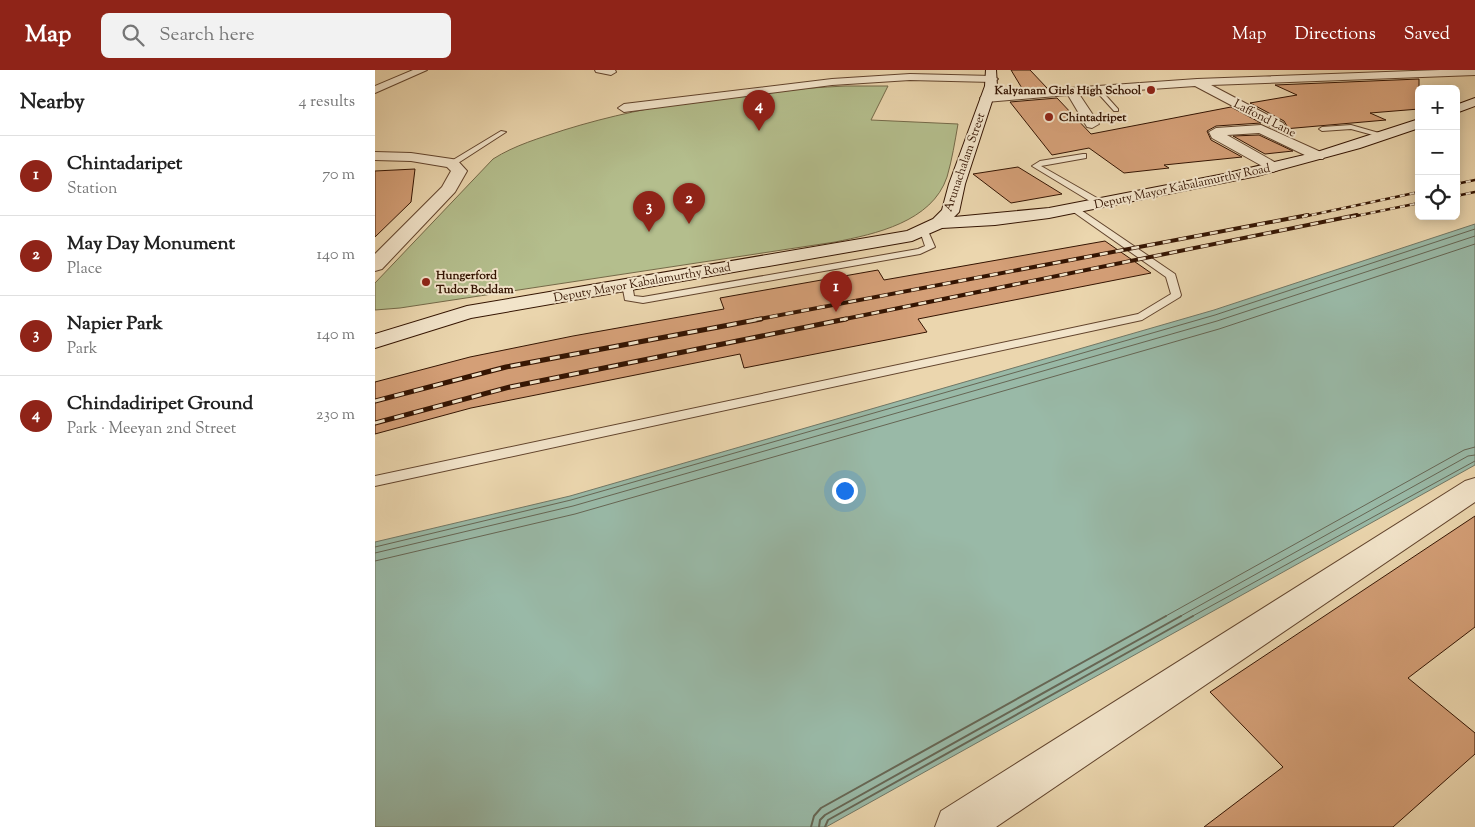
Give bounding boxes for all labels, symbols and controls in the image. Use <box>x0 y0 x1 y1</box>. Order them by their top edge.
search box <box>101 13 451 58</box>
text: Map <box>25 18 71 52</box>
icon: search <box>119 21 147 49</box>
text: Search here <box>159 22 255 49</box>
text: Map <box>1232 22 1267 48</box>
text: Directions <box>1295 22 1376 48</box>
text: Saved <box>1404 22 1450 48</box>
place label: Kalyanam Girls High School <box>994 82 1142 100</box>
marker: Kalyanam Girls High School <box>1145 84 1157 96</box>
map controls <box>1415 85 1460 220</box>
button: + <box>1415 85 1460 130</box>
text: Nearby <box>20 88 85 118</box>
pin: 4 <box>743 90 775 131</box>
text: 4 results <box>299 91 355 114</box>
street label: Laffond Lane <box>1230 95 1299 143</box>
place label: Chintadripet <box>1059 109 1127 127</box>
street label: Arunachalam Street <box>940 110 990 214</box>
marker: Chintadripet <box>1043 111 1055 123</box>
button: − <box>1415 130 1460 175</box>
text: Chintadaripet <box>67 151 182 178</box>
street label: Deputy Mayor Kabalamurthy Road <box>1092 159 1272 214</box>
text: 1 <box>33 164 39 187</box>
text: 70 m <box>322 164 355 187</box>
button: locate <box>1415 175 1460 220</box>
text: Station <box>67 178 117 201</box>
pin: 2 <box>673 183 705 224</box>
pin: 3 <box>633 191 665 232</box>
text: May Day Monument <box>67 231 235 258</box>
text: 2 <box>32 244 40 267</box>
text: 140 m <box>317 244 355 267</box>
text: Place <box>67 258 102 281</box>
street label: Deputy Mayor Kabalamurthy Road <box>552 258 732 307</box>
place label: Hungerford Tudor Boddam <box>435 267 514 299</box>
pin: 1 <box>820 271 852 312</box>
marker: Hungerford Tudor Boddam <box>420 276 432 288</box>
text: Napier Park <box>67 311 163 338</box>
text: 3 <box>33 324 39 347</box>
text: 140 m <box>317 324 355 347</box>
text: Park <box>67 338 98 361</box>
text: Chindadiripet Ground <box>67 391 253 418</box>
text: 4 <box>32 404 40 427</box>
text: 230 m <box>316 404 355 427</box>
text: Park · Meeyan 2nd Street <box>67 418 236 441</box>
your location <box>832 478 858 504</box>

